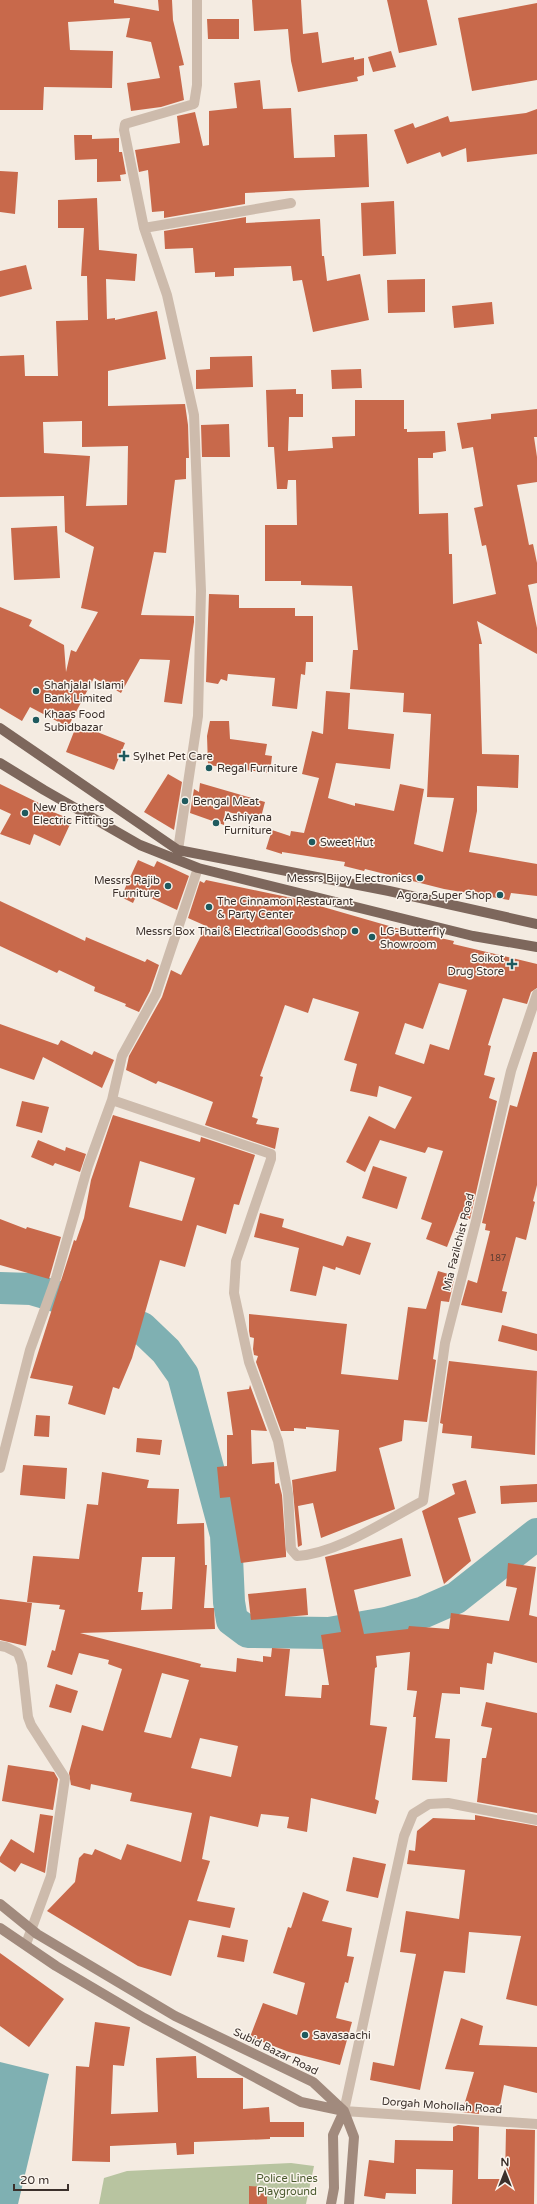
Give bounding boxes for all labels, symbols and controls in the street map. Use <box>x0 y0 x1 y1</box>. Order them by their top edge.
place label: Shahjalal Islami Bank Limited <box>44 679 124 705</box>
marker: Shahjalal Islami Bank Limited <box>31 686 41 696</box>
place label: Khaas Food Subidbazar <box>44 708 105 734</box>
marker: Khaas Food Subidbazar <box>31 715 41 725</box>
marker: Sylhet Pet Care <box>118 750 130 762</box>
place label: Sylhet Pet Care <box>133 750 213 763</box>
place label: Regal Furniture <box>217 762 298 775</box>
marker: Regal Furniture <box>204 763 214 773</box>
place label: Bengal Meat <box>193 795 259 808</box>
marker: Bengal Meat <box>180 796 190 806</box>
place label: New Brothers Electric Fittings <box>33 801 114 827</box>
marker: New Brothers Electric Fittings <box>20 808 30 818</box>
place label: Ashiyana Furniture <box>224 811 272 837</box>
marker: Ashiyana Furniture <box>211 818 221 828</box>
place label: Sweet Hut <box>320 836 374 849</box>
marker: Sweet Hut <box>307 837 317 847</box>
place label: Messrs Bijoy Electronics <box>287 872 412 885</box>
marker: Messrs Bijoy Electronics <box>415 873 425 883</box>
place label: Messrs Rajib Furniture <box>94 874 160 900</box>
marker: Messrs Rajib Furniture <box>163 881 173 891</box>
place label: Agora Super Shop <box>396 889 492 902</box>
marker: Agora Super Shop <box>495 890 505 900</box>
place label: The Cinnamon Restaurant & Party Center <box>217 895 353 921</box>
marker: The Cinnamon Restaurant & Party Center <box>204 902 214 912</box>
place label: Messrs Box Thai & Electrical Goods shop <box>135 925 347 938</box>
place label: LG-Butterfly Showroom <box>380 925 445 951</box>
marker: Messrs Box Thai & Electrical Goods shop <box>350 926 360 936</box>
marker: LG-Butterfly Showroom <box>367 932 377 942</box>
place label: Soikot Drug Store <box>448 952 504 978</box>
marker: Soikot Drug Store <box>507 959 517 969</box>
street label: Mia Fazilchist Road <box>440 1192 477 1292</box>
house number: 187 <box>490 1253 507 1264</box>
street label: Subid Bazar Road <box>231 2025 320 2078</box>
place label: Savasaachi <box>313 2029 371 2042</box>
marker: Savasaachi <box>300 2030 310 2040</box>
street label: Dorgah Mohollah Road <box>381 2095 503 2116</box>
north arrow <box>485 2152 525 2192</box>
text: N <box>501 2156 509 2169</box>
scale bar <box>14 2166 68 2192</box>
park label: Police Lines Playground <box>256 2172 318 2198</box>
text: 20 m <box>20 2173 49 2187</box>

